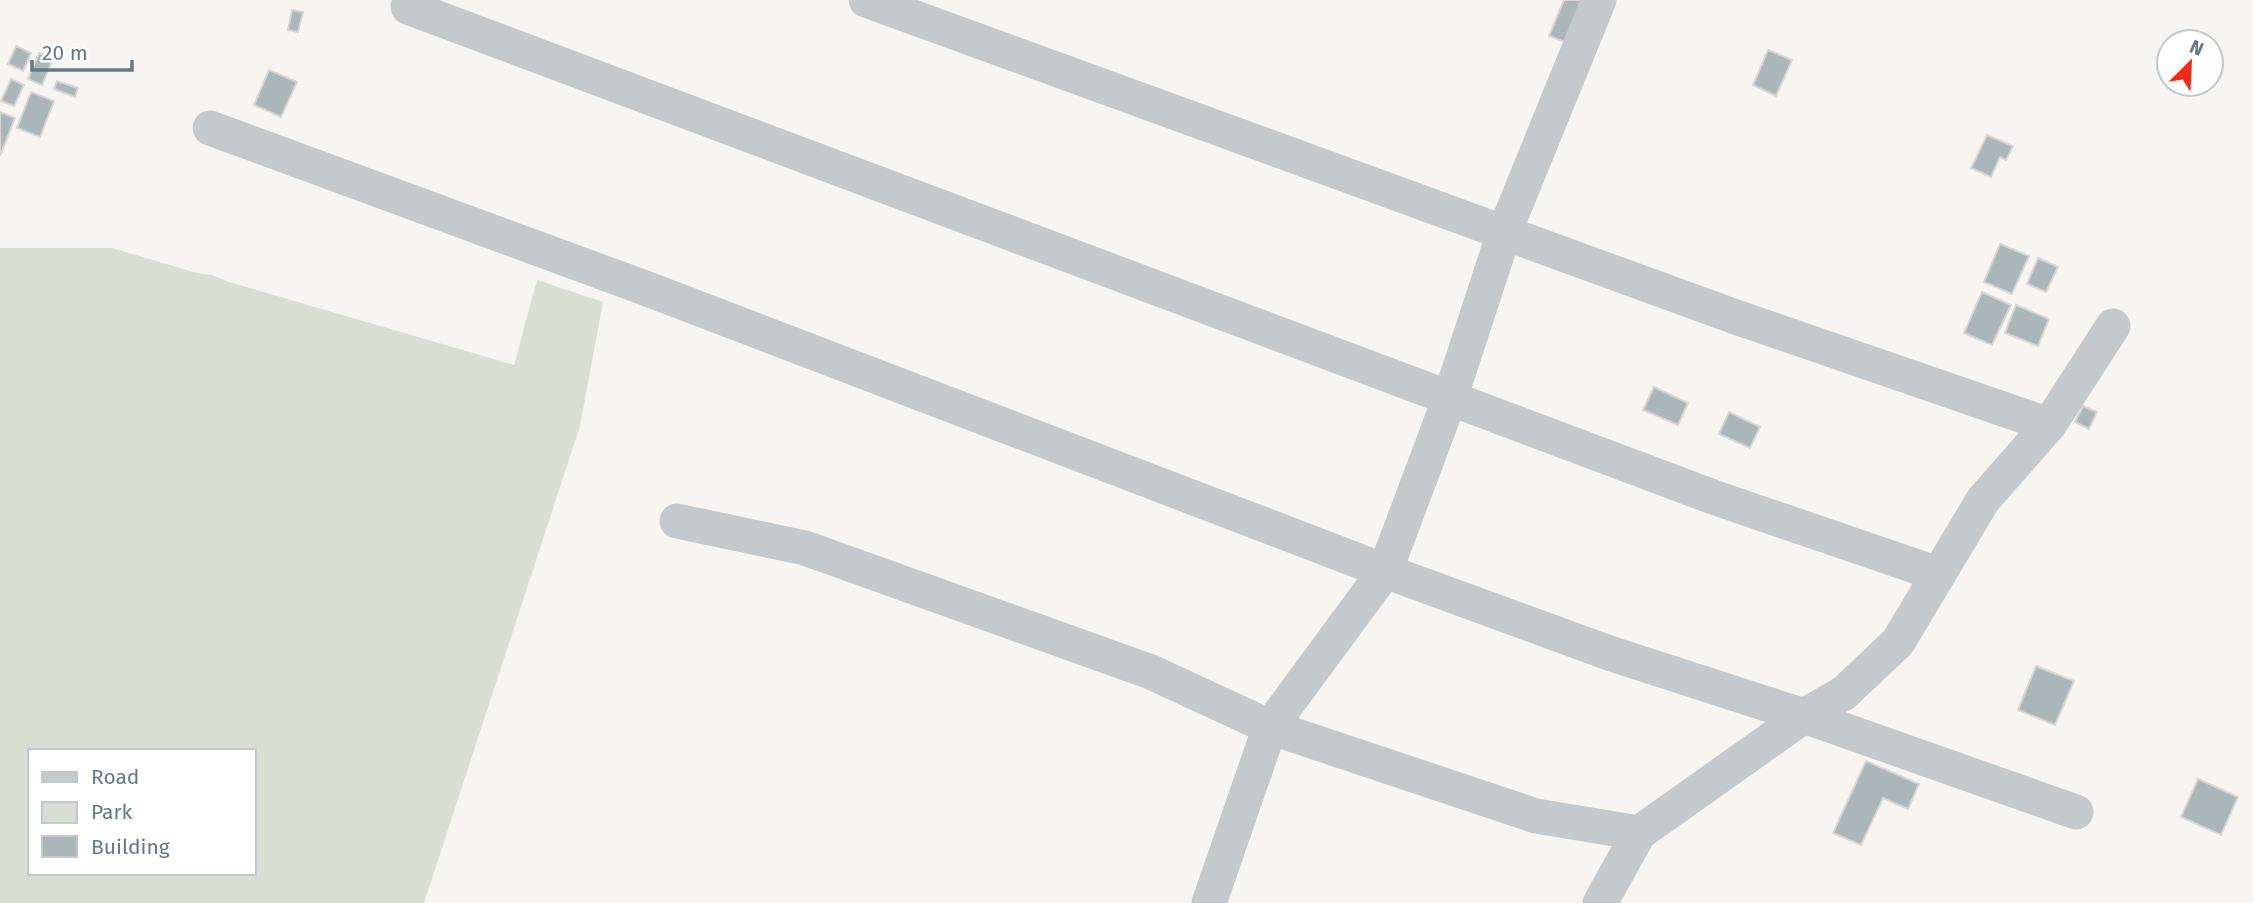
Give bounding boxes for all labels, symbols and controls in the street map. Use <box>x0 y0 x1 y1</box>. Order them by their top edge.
scale bar <box>32 28 131 72</box>
north arrow <box>2155 28 2225 98</box>
text: N <box>2186 35 2207 61</box>
text: 20 m <box>42 40 88 66</box>
legend <box>28 749 256 875</box>
text: Road <box>91 764 139 790</box>
text: Park <box>91 799 133 825</box>
text: Building <box>91 834 170 860</box>

